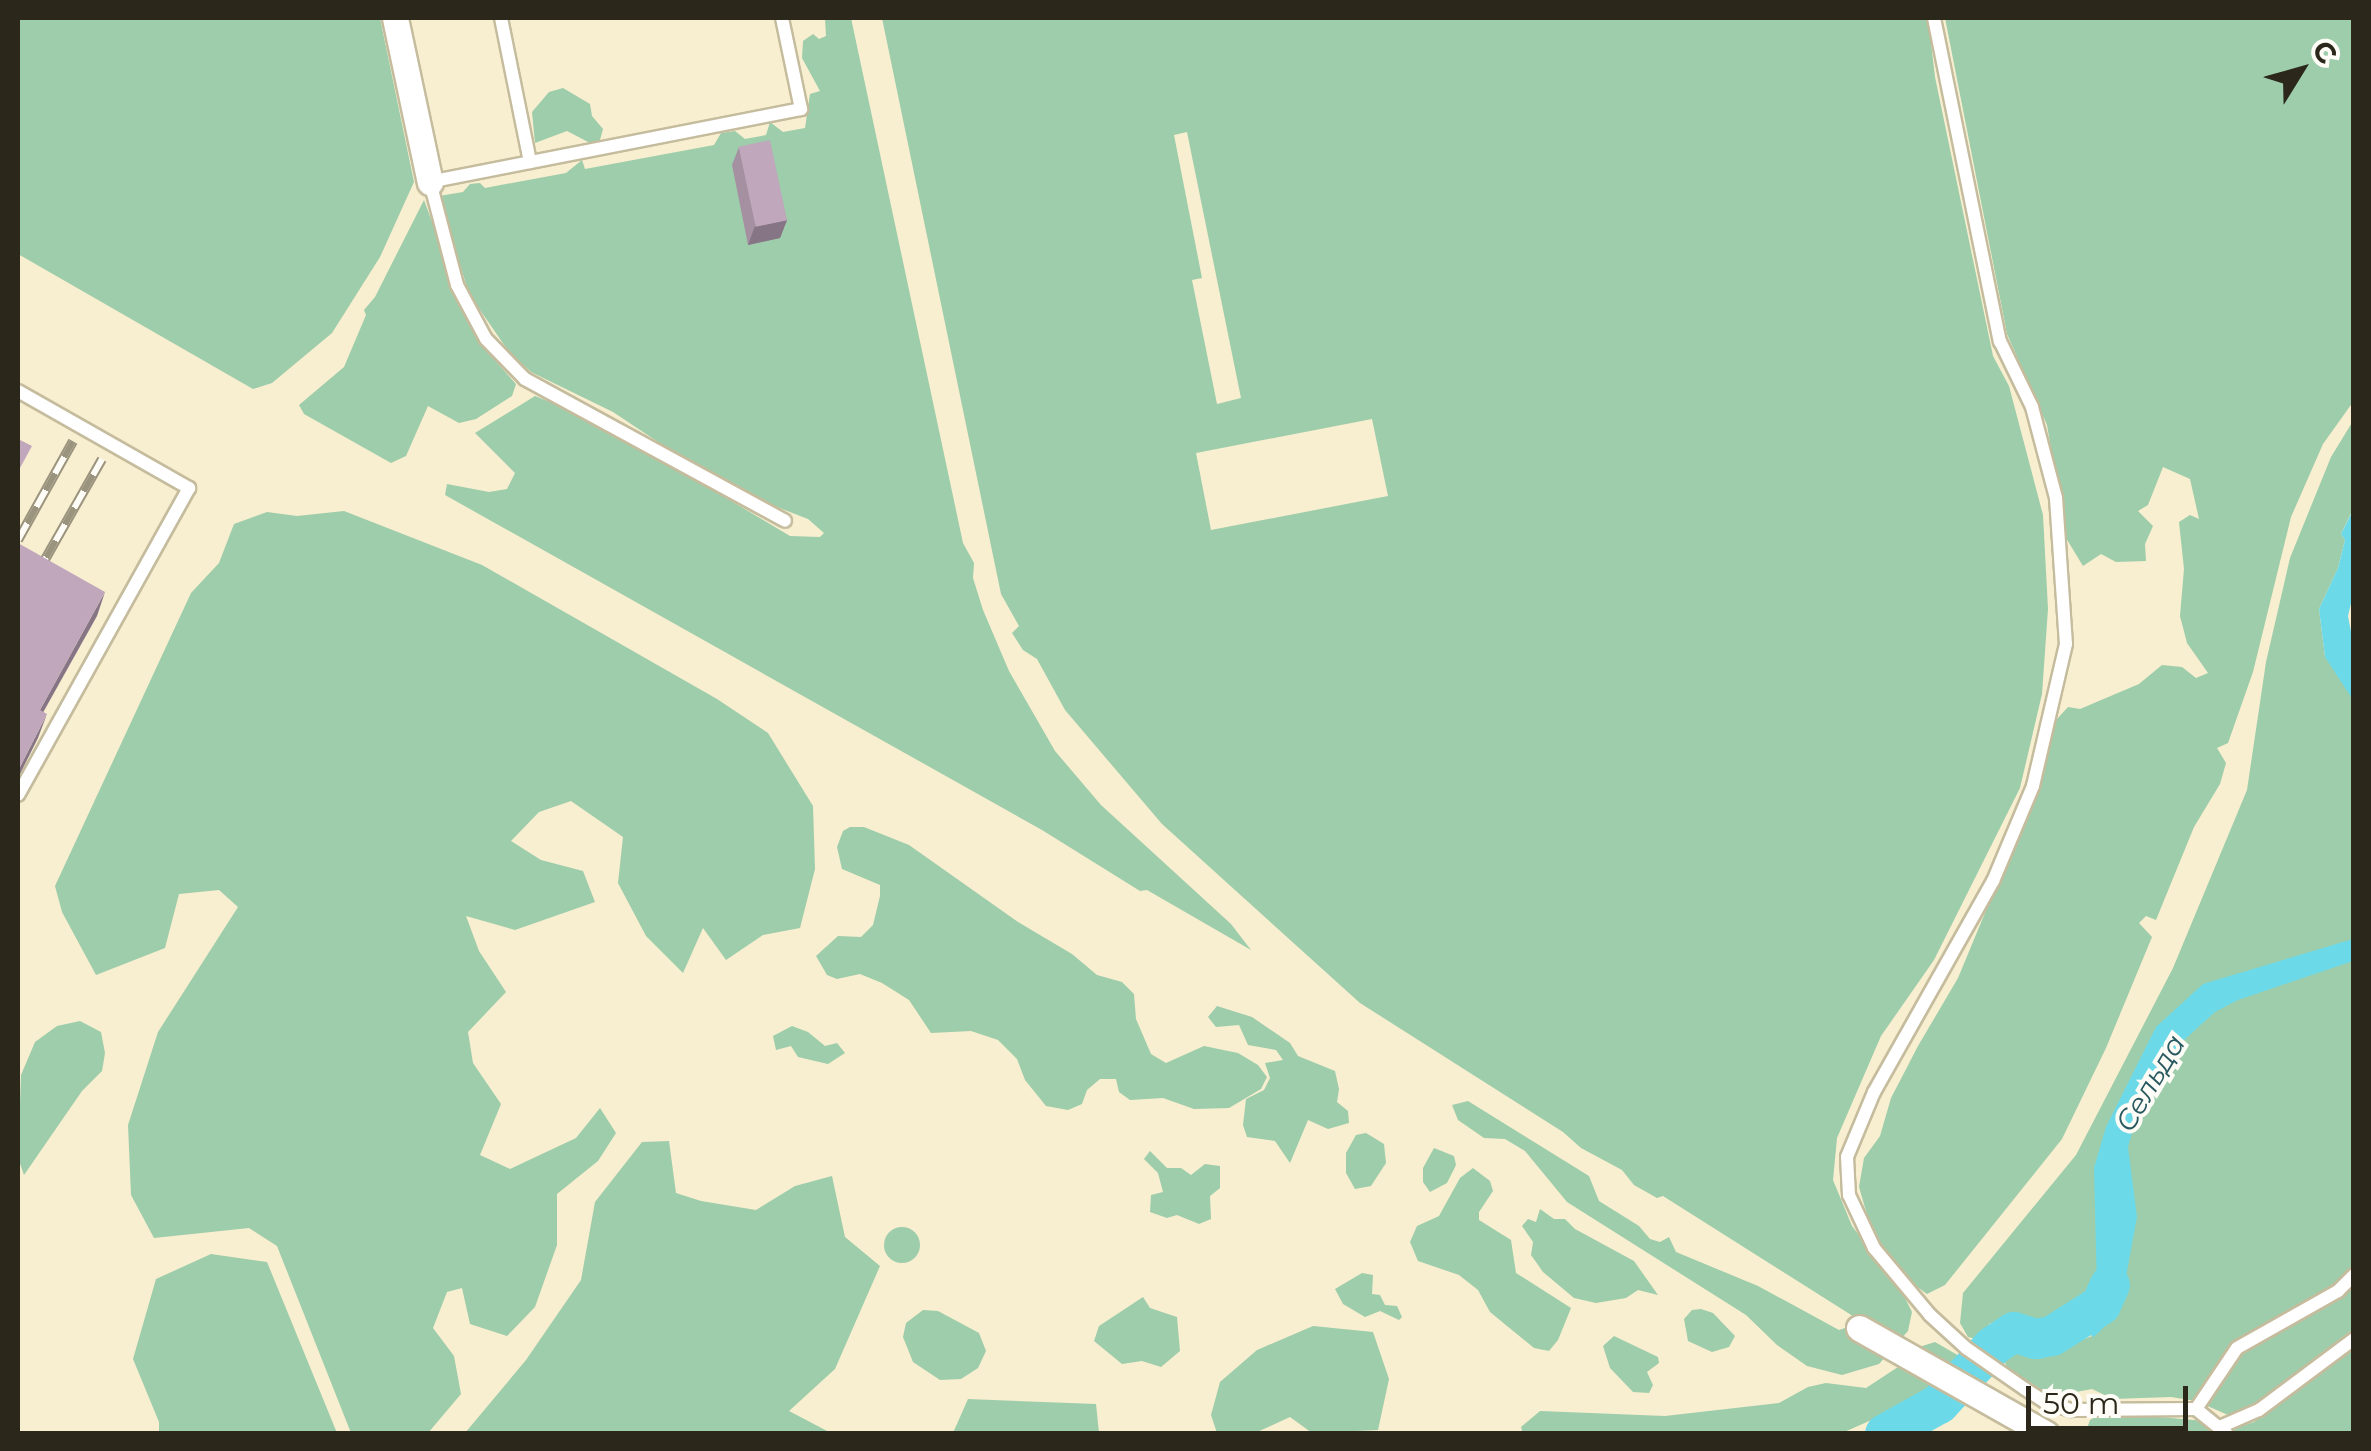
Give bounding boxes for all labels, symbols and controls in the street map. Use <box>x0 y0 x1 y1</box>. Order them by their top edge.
north arrow <box>2251 20 2351 120</box>
text: С <box>2305 34 2345 70</box>
water label: Сельда <box>2108 1028 2192 1138</box>
scale bar <box>2031 1366 2194 1428</box>
text: 50 m <box>2043 1385 2120 1422</box>

